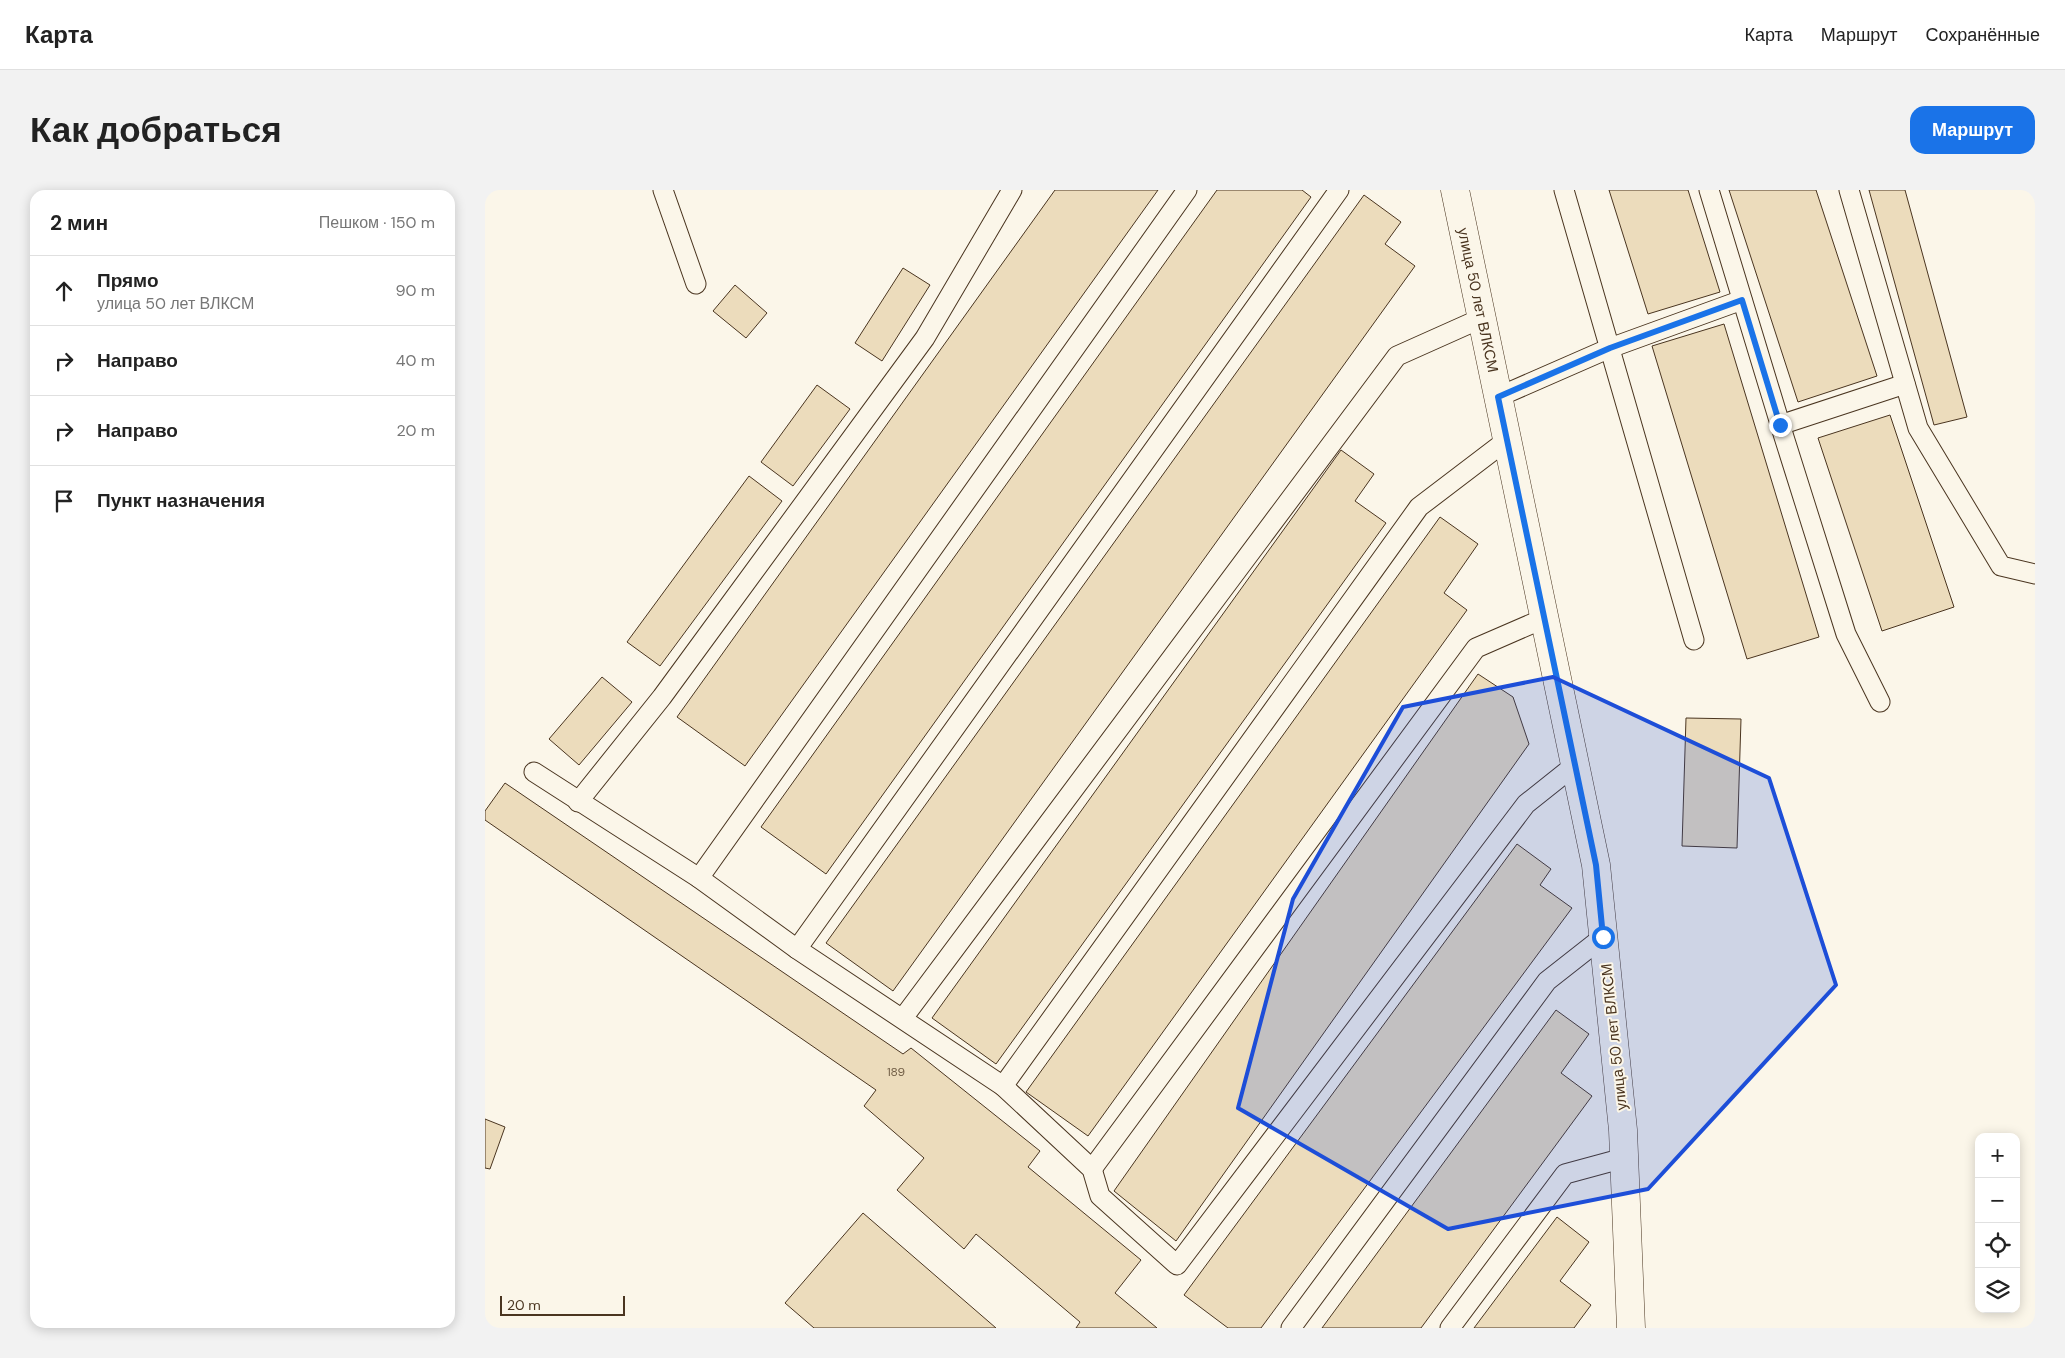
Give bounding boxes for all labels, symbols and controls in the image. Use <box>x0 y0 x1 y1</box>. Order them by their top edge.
text: Карта <box>25 19 93 50</box>
text: Карта <box>1745 23 1793 47</box>
text: Маршрут <box>1821 23 1897 47</box>
text: Сохранённые <box>1925 23 2040 47</box>
button: Маршрут <box>1910 106 2035 154</box>
text: Как добраться <box>30 107 282 153</box>
text: 2 мин <box>50 209 108 237</box>
text: Пешком · 150 m <box>319 212 435 233</box>
street label: улица 50 лет ВЛКСМ <box>1453 226 1503 374</box>
text: Прямо <box>97 268 159 293</box>
icon: ahead <box>50 277 78 305</box>
text: 90 m <box>395 280 435 301</box>
text: улица 50 лет ВЛКСМ <box>97 293 254 314</box>
icon: right <box>50 347 78 375</box>
text: Направо <box>97 348 178 373</box>
text: 40 m <box>396 350 435 371</box>
route end <box>1769 414 1792 437</box>
icon: right <box>50 417 78 445</box>
text: Направо <box>97 418 178 443</box>
text: 20 m <box>396 420 435 441</box>
icon: arrive <box>50 487 78 515</box>
text: Пункт назначения <box>97 488 265 513</box>
route start <box>1592 926 1615 949</box>
street label: улица 50 лет ВЛКСМ <box>1596 963 1632 1111</box>
house number: 189 <box>887 1064 905 1080</box>
map controls <box>1975 1133 2020 1313</box>
button: + <box>1975 1133 2020 1178</box>
button: − <box>1975 1178 2020 1223</box>
button: locate <box>1975 1223 2020 1268</box>
button: layers <box>1975 1268 2020 1313</box>
scale bar <box>500 1293 625 1316</box>
text: 20 m <box>507 1296 541 1314</box>

